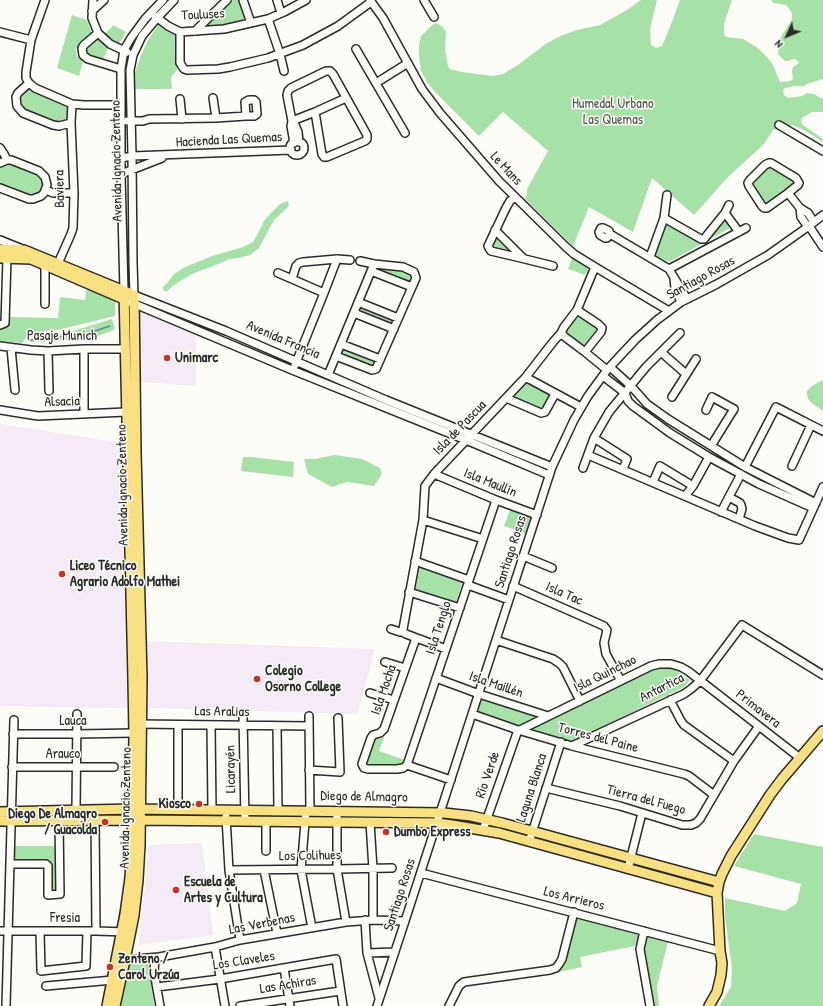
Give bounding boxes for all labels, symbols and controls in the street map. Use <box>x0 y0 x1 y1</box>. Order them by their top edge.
street label: Touluses <box>181 5 225 25</box>
north arrow <box>767 16 807 56</box>
text: N <box>771 37 785 51</box>
park label: Humedal Urbano Las Quemas <box>572 96 654 128</box>
street label: Avenida Ignacio Zenteno <box>108 100 126 222</box>
street label: Hacienda Las Quemas <box>175 129 283 151</box>
street label: Le Mans <box>486 149 526 189</box>
street label: Baviera <box>51 170 69 208</box>
street label: Santiago Rosas <box>664 252 738 304</box>
street label: Avenida Francia <box>244 317 322 363</box>
street label: Pasaje Munich <box>27 328 97 344</box>
place label: Unimarc <box>175 350 218 366</box>
marker: Unimarc <box>162 353 172 363</box>
street label: Alsacia <box>44 393 80 411</box>
street label: Isla de Pascua <box>430 397 490 459</box>
street label: Avenida Ignacio Zenteno <box>114 424 132 546</box>
street label: Isla Maullín <box>461 465 519 501</box>
street label: Santiago Rosas <box>491 514 531 590</box>
place label: Liceo Técnico Agrario Adolfo Mathei <box>70 558 180 590</box>
marker: Liceo Técnico Agrario Adolfo Mathei <box>57 569 67 579</box>
street label: Isla Tac <box>543 578 585 610</box>
street label: Isla Tenglo <box>422 599 456 657</box>
street label: Isla Quinchao <box>571 652 639 696</box>
place label: Colegio Osorno College <box>265 663 341 696</box>
street label: Isla Mocha <box>368 663 400 717</box>
street label: Isla Maillén <box>467 668 525 702</box>
street label: Antartica <box>637 670 687 706</box>
marker: Colegio Osorno College <box>252 674 262 684</box>
street label: Primavera <box>732 686 784 732</box>
street label: Las Aralias <box>194 703 250 721</box>
street label: Lauca <box>59 713 87 729</box>
street label: Torres del Paine <box>556 719 640 757</box>
street label: Licarayén <box>222 745 240 793</box>
street label: Arauco <box>46 746 80 762</box>
street label: Avenida Ignacio Zenteno <box>117 747 135 869</box>
street label: Río Verde <box>472 749 504 801</box>
street label: Laguna Blanca <box>513 752 551 824</box>
street label: Tierra del Fuego <box>605 781 687 819</box>
street label: Diego de Almagro <box>320 788 408 806</box>
place label: Kiosco <box>158 796 191 812</box>
marker: Kiosco <box>194 799 204 809</box>
place label: Diego De Almagro / Guacolda <box>8 806 97 838</box>
marker: Diego De Almagro / Guacolda <box>100 817 110 827</box>
place label: Dumbo Express <box>394 824 471 840</box>
marker: Dumbo Express <box>381 827 391 837</box>
street label: Los Colihues <box>279 847 341 865</box>
street label: Santiago Rosas <box>380 857 420 933</box>
place label: Escuela de Artes y Cultura <box>184 874 263 906</box>
street label: Los Arrieros <box>542 883 606 915</box>
marker: Escuela de Artes y Cultura <box>171 885 181 895</box>
street label: Las Verbenas <box>228 909 296 939</box>
street label: Fresia <box>50 910 80 926</box>
street label: Los Claveles <box>212 948 276 974</box>
place label: Zenteno / Carol Urzúa <box>118 951 179 984</box>
marker: Zenteno / Carol Urzúa <box>105 962 115 972</box>
street label: Las Achiras <box>259 972 317 998</box>

